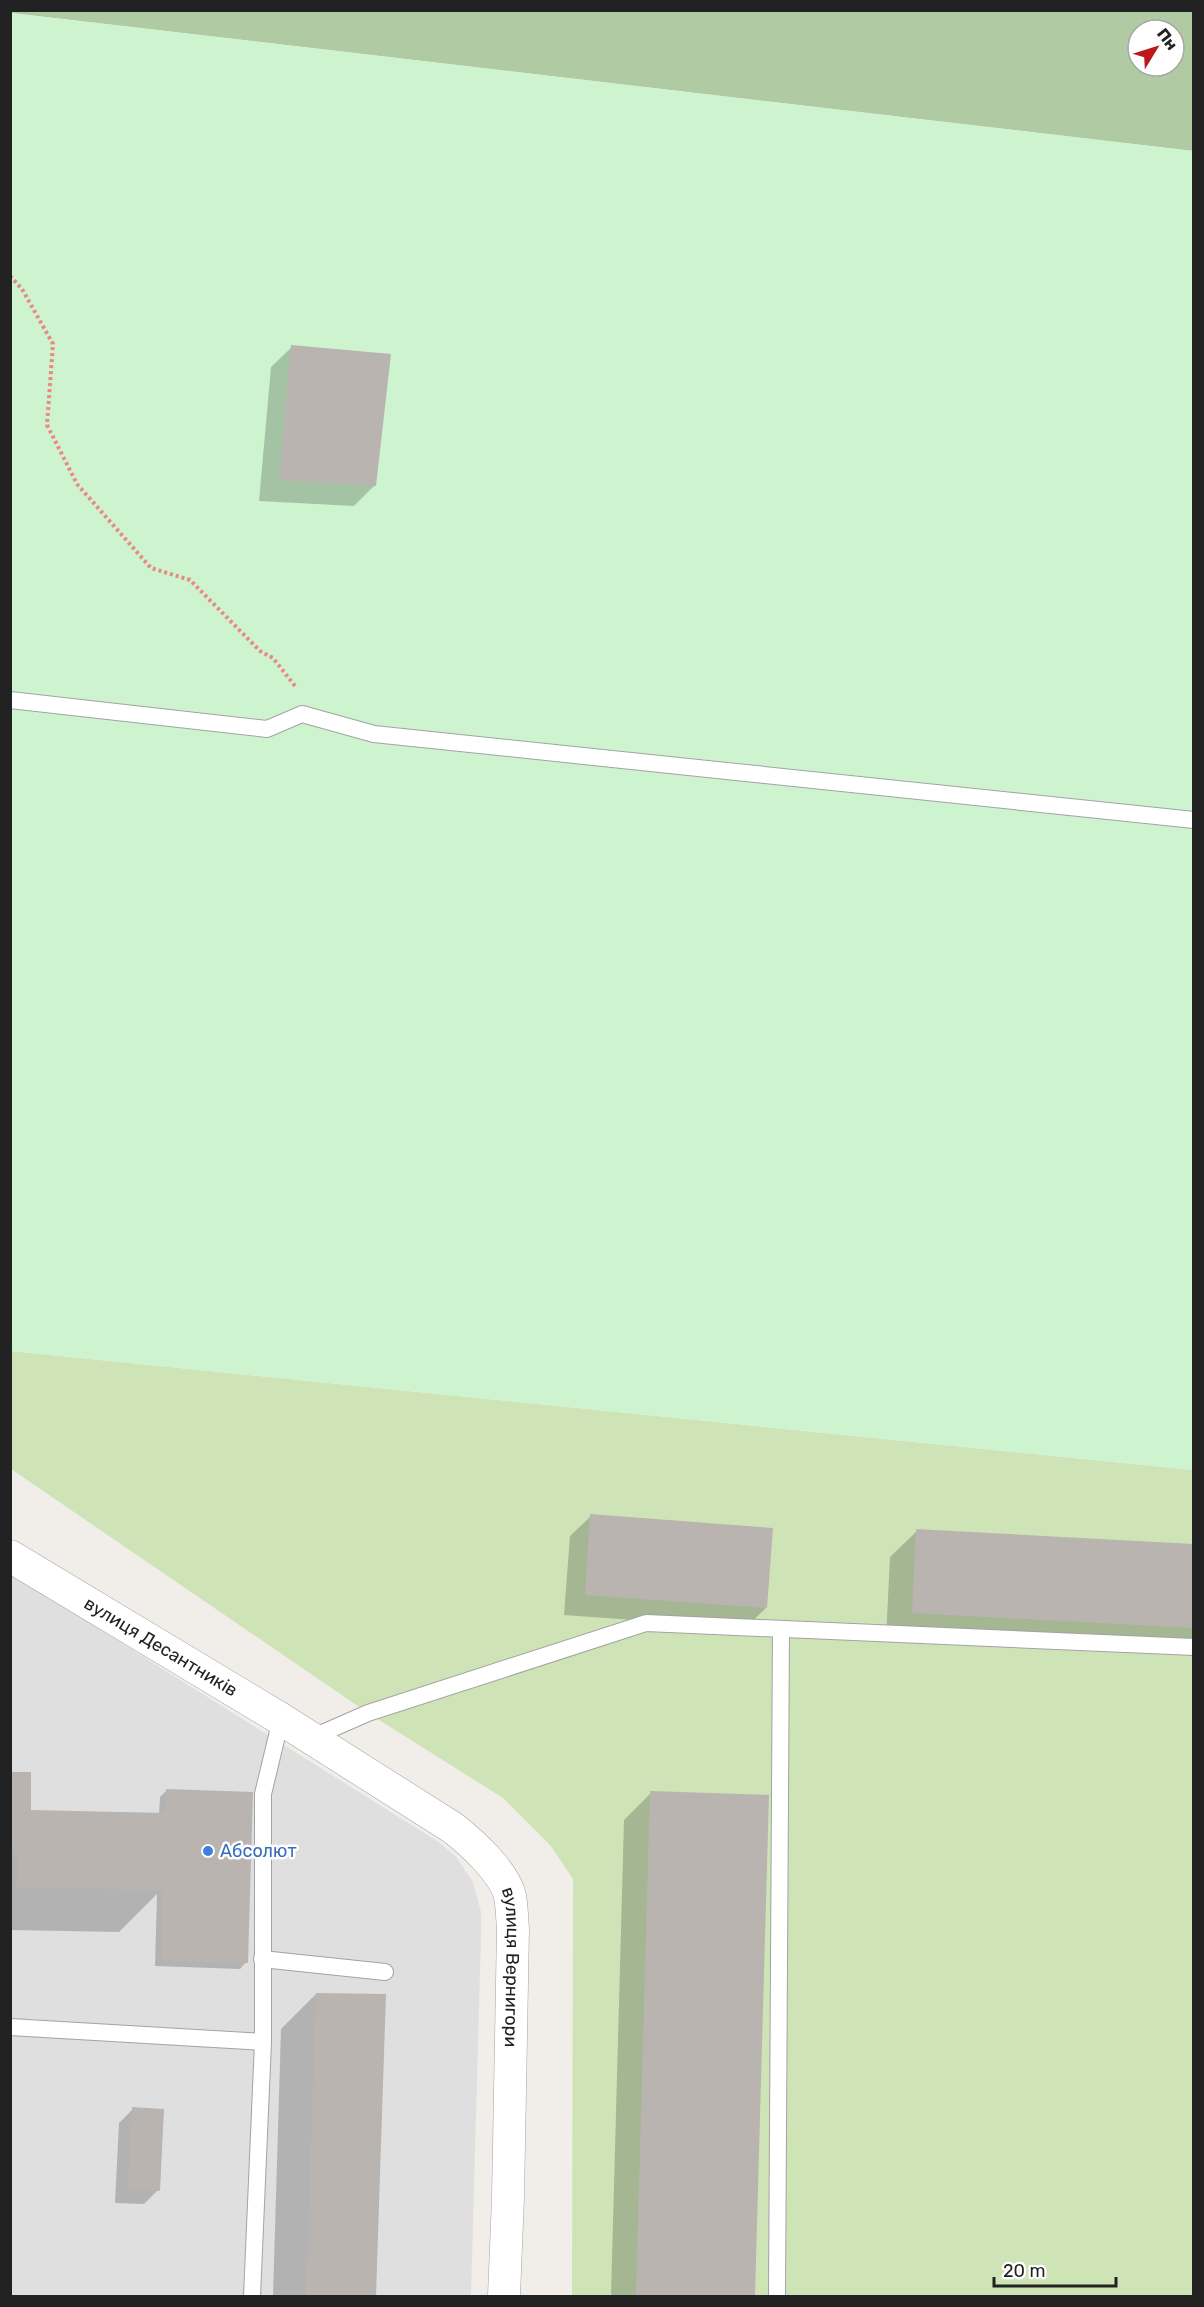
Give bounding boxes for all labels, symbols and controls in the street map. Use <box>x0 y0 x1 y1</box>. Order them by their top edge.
north arrow <box>1126 18 1186 78</box>
text: Пн <box>1153 25 1182 54</box>
street label: вулиця Десантників <box>80 1592 242 1701</box>
place label: Абсолют <box>220 1840 297 1862</box>
marker: Абсолют <box>201 1844 215 1858</box>
street label: вулиця Вернигори <box>497 1884 524 2048</box>
scale bar <box>994 2250 1116 2288</box>
text: 20 m <box>1003 2260 1045 2282</box>

